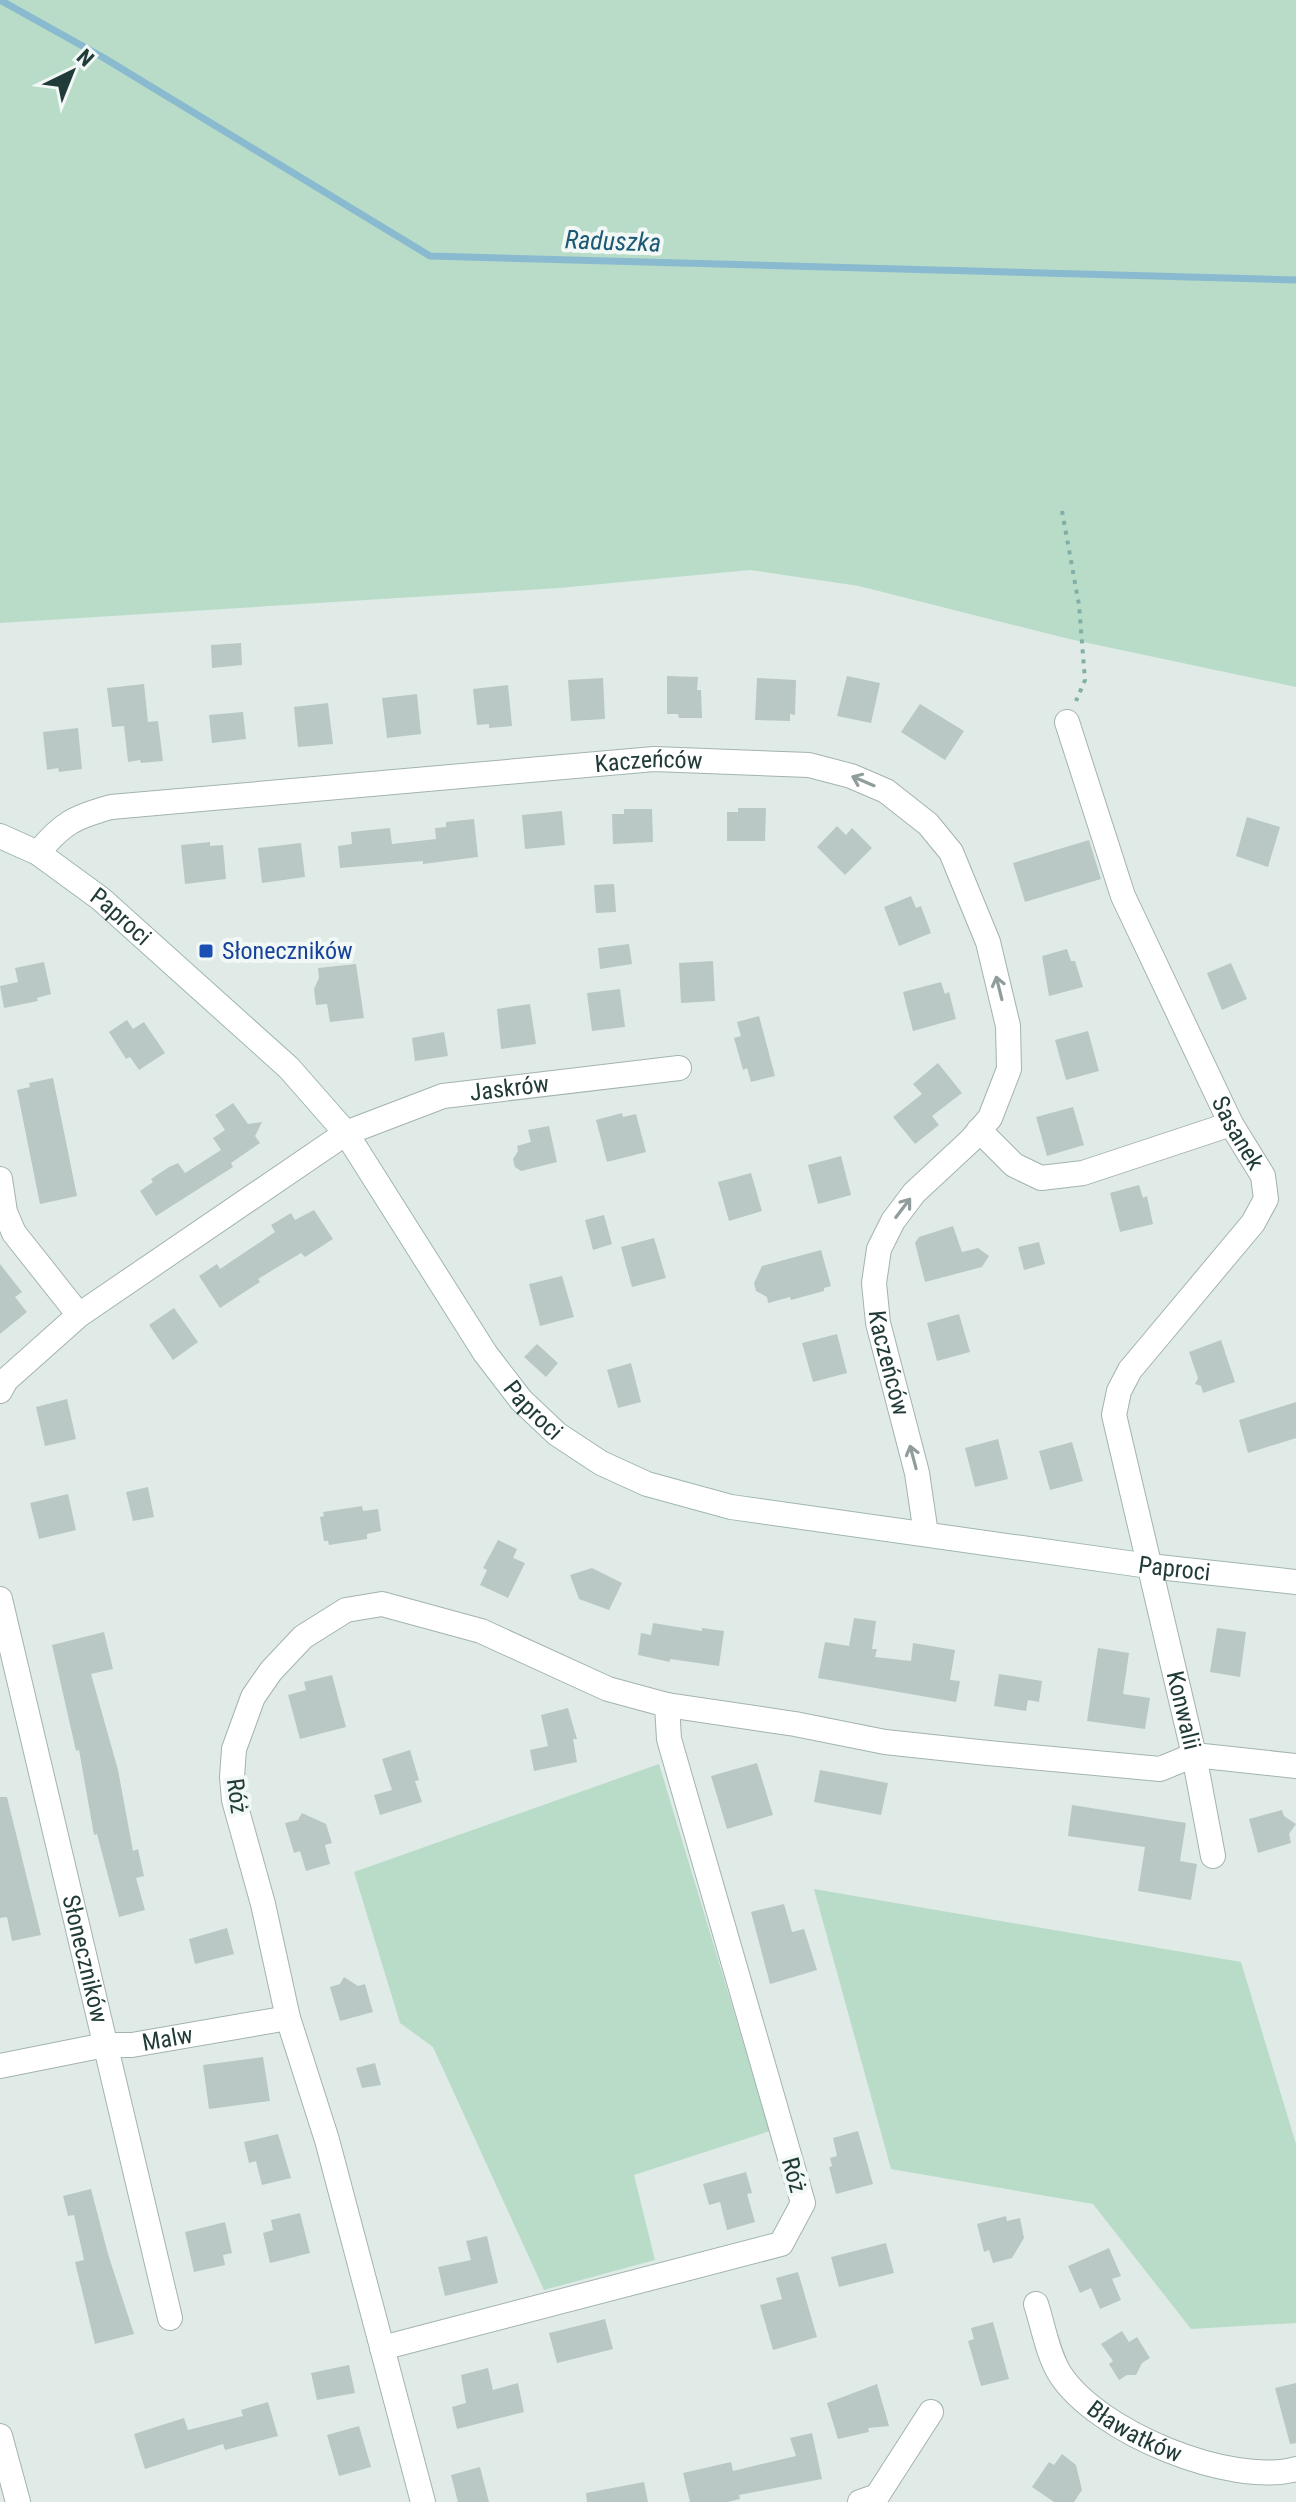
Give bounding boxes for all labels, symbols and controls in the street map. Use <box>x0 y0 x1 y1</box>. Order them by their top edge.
north arrow <box>32 32 112 112</box>
text: N <box>72 44 99 71</box>
water label: Raduszka <box>564 224 662 258</box>
street label: Kaczeńców <box>594 745 703 778</box>
one-way arrow <box>851 773 876 787</box>
street label: Paproci <box>85 882 157 951</box>
place label: Słoneczników <box>222 937 353 965</box>
marker: Słoneczników <box>197 942 215 960</box>
one-way arrow <box>991 976 1006 1002</box>
street label: Jaskrów <box>468 1070 550 1107</box>
street label: Sasanek <box>1206 1092 1270 1175</box>
one-way arrow <box>894 1198 911 1219</box>
street label: Kaczeńców <box>863 1309 915 1419</box>
street label: Paproci <box>497 1375 568 1446</box>
one-way arrow <box>905 1444 920 1470</box>
street label: Paproci <box>1137 1551 1212 1587</box>
street label: Konwalii <box>1161 1668 1206 1753</box>
street label: Róż <box>221 1777 253 1815</box>
street label: Słoneczników <box>56 1892 114 2026</box>
street label: Malw <box>140 2021 195 2057</box>
street label: Róż <box>776 2154 812 2196</box>
street label: Bławatków <box>1082 2395 1186 2468</box>

